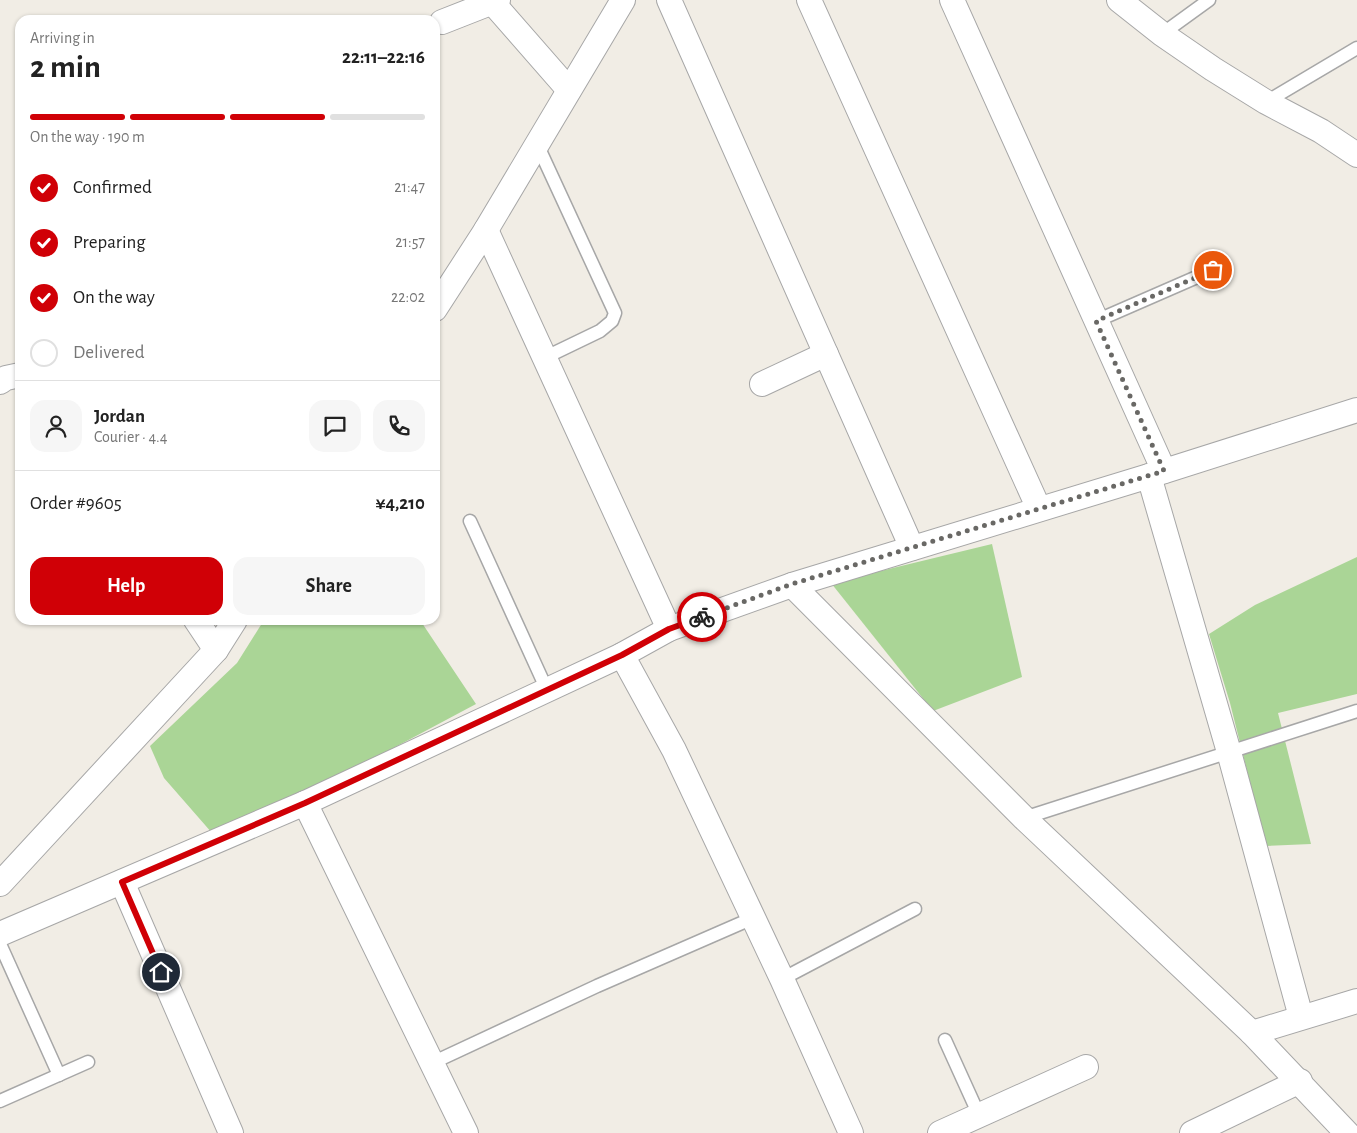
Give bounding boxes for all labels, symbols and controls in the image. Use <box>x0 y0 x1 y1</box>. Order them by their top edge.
text: Arriving in <box>30 30 95 46</box>
text: 22:11–22:16 <box>342 48 425 67</box>
text: 2 min <box>30 51 101 83</box>
text: On the way · 190 m <box>30 129 145 145</box>
icon: check <box>30 174 58 202</box>
text: Confirmed <box>73 178 152 197</box>
text: 21:47 <box>394 179 425 195</box>
icon: check <box>30 229 58 257</box>
text: Preparing <box>73 233 146 252</box>
text: 21:57 <box>395 234 425 250</box>
pin <box>1192 249 1234 291</box>
icon: bag <box>1199 256 1227 284</box>
icon: check <box>30 284 58 312</box>
text: On the way <box>73 288 155 307</box>
text: 22:02 <box>391 289 425 305</box>
text: Delivered <box>73 343 145 362</box>
button: person <box>30 400 82 452</box>
button: chat <box>309 400 361 452</box>
button: phone <box>373 400 425 452</box>
text: Jordan <box>94 407 145 426</box>
text: Courier · 4.4 <box>94 429 167 445</box>
text: Order #9605 <box>30 494 122 513</box>
text: ¥4,210 <box>375 494 425 513</box>
button: Help <box>30 557 223 615</box>
button: Share <box>233 557 425 615</box>
courier <box>677 592 727 642</box>
icon: bike <box>688 603 716 631</box>
pin <box>140 951 182 993</box>
icon: home <box>147 958 175 986</box>

